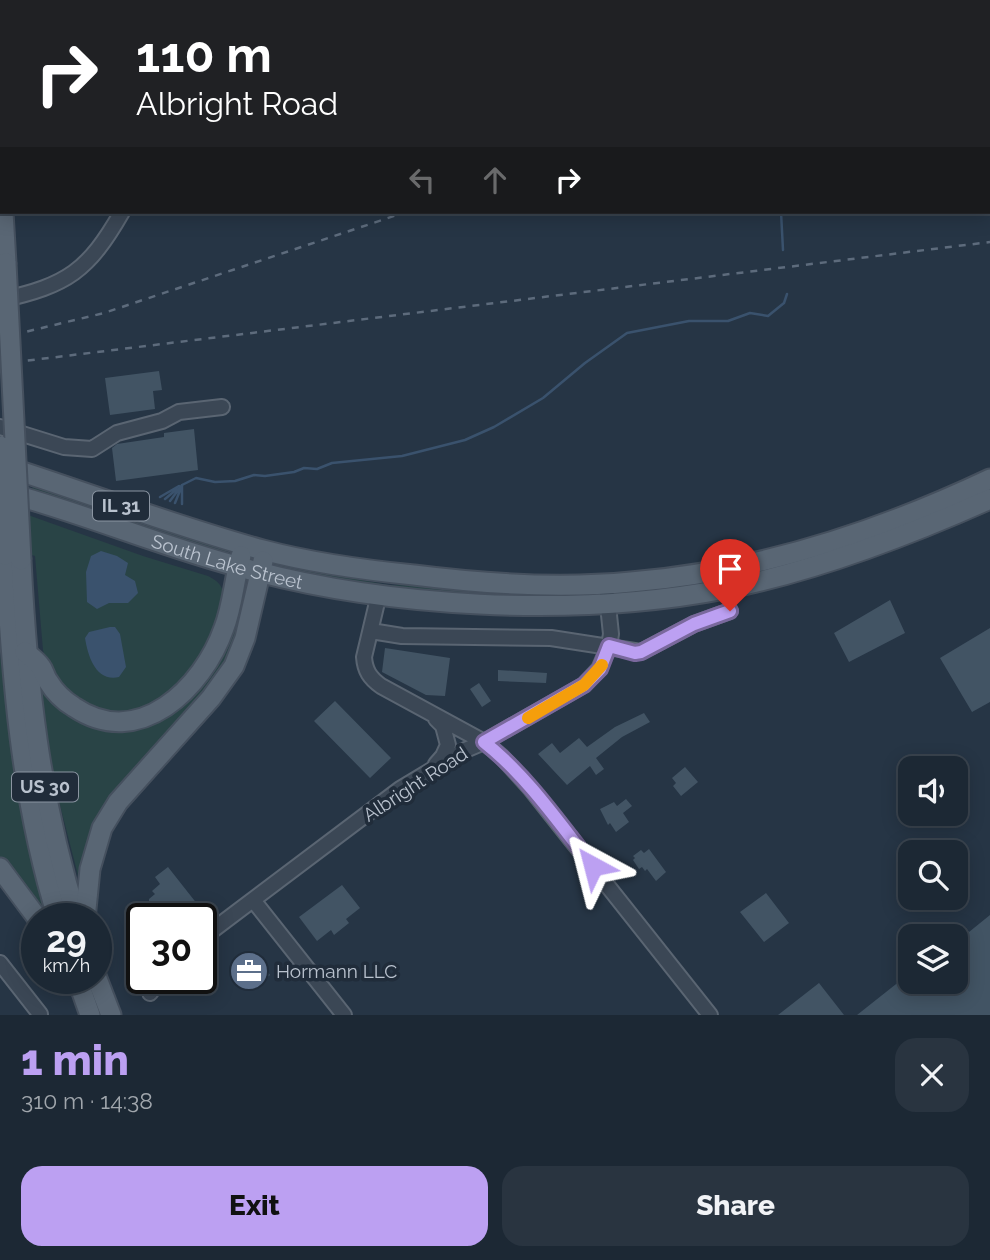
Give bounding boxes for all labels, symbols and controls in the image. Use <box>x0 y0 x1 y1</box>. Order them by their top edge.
text: 110 m <box>136 26 272 83</box>
icon: right <box>21 28 112 119</box>
text: Albright Road <box>136 85 338 122</box>
icon: left <box>403 161 441 199</box>
icon: ahead <box>476 161 514 199</box>
icon: right <box>549 161 587 199</box>
road number: IL 31 <box>93 492 149 520</box>
street label: South Lake Street <box>149 530 305 593</box>
pin <box>700 539 760 611</box>
icon: arrive <box>711 550 749 588</box>
street label: Albright Road <box>359 742 471 826</box>
map controls <box>898 756 968 994</box>
button: sound <box>898 756 968 826</box>
road number: US 30 <box>12 772 78 802</box>
position arrow <box>556 829 630 903</box>
button: search <box>898 840 968 910</box>
speed limit sign: 30 <box>126 903 217 994</box>
text: 29 <box>46 919 87 960</box>
button: layers <box>898 924 968 994</box>
office icon: Hormann LLC <box>228 950 270 992</box>
text: km/h <box>43 955 90 976</box>
place label: Hormann LLC <box>276 960 397 982</box>
text: 1 min <box>21 1036 129 1085</box>
button: close <box>895 1038 969 1112</box>
text: 310 m · 14:38 <box>21 1087 153 1114</box>
button: Exit <box>21 1166 488 1246</box>
button: Share <box>502 1166 969 1246</box>

